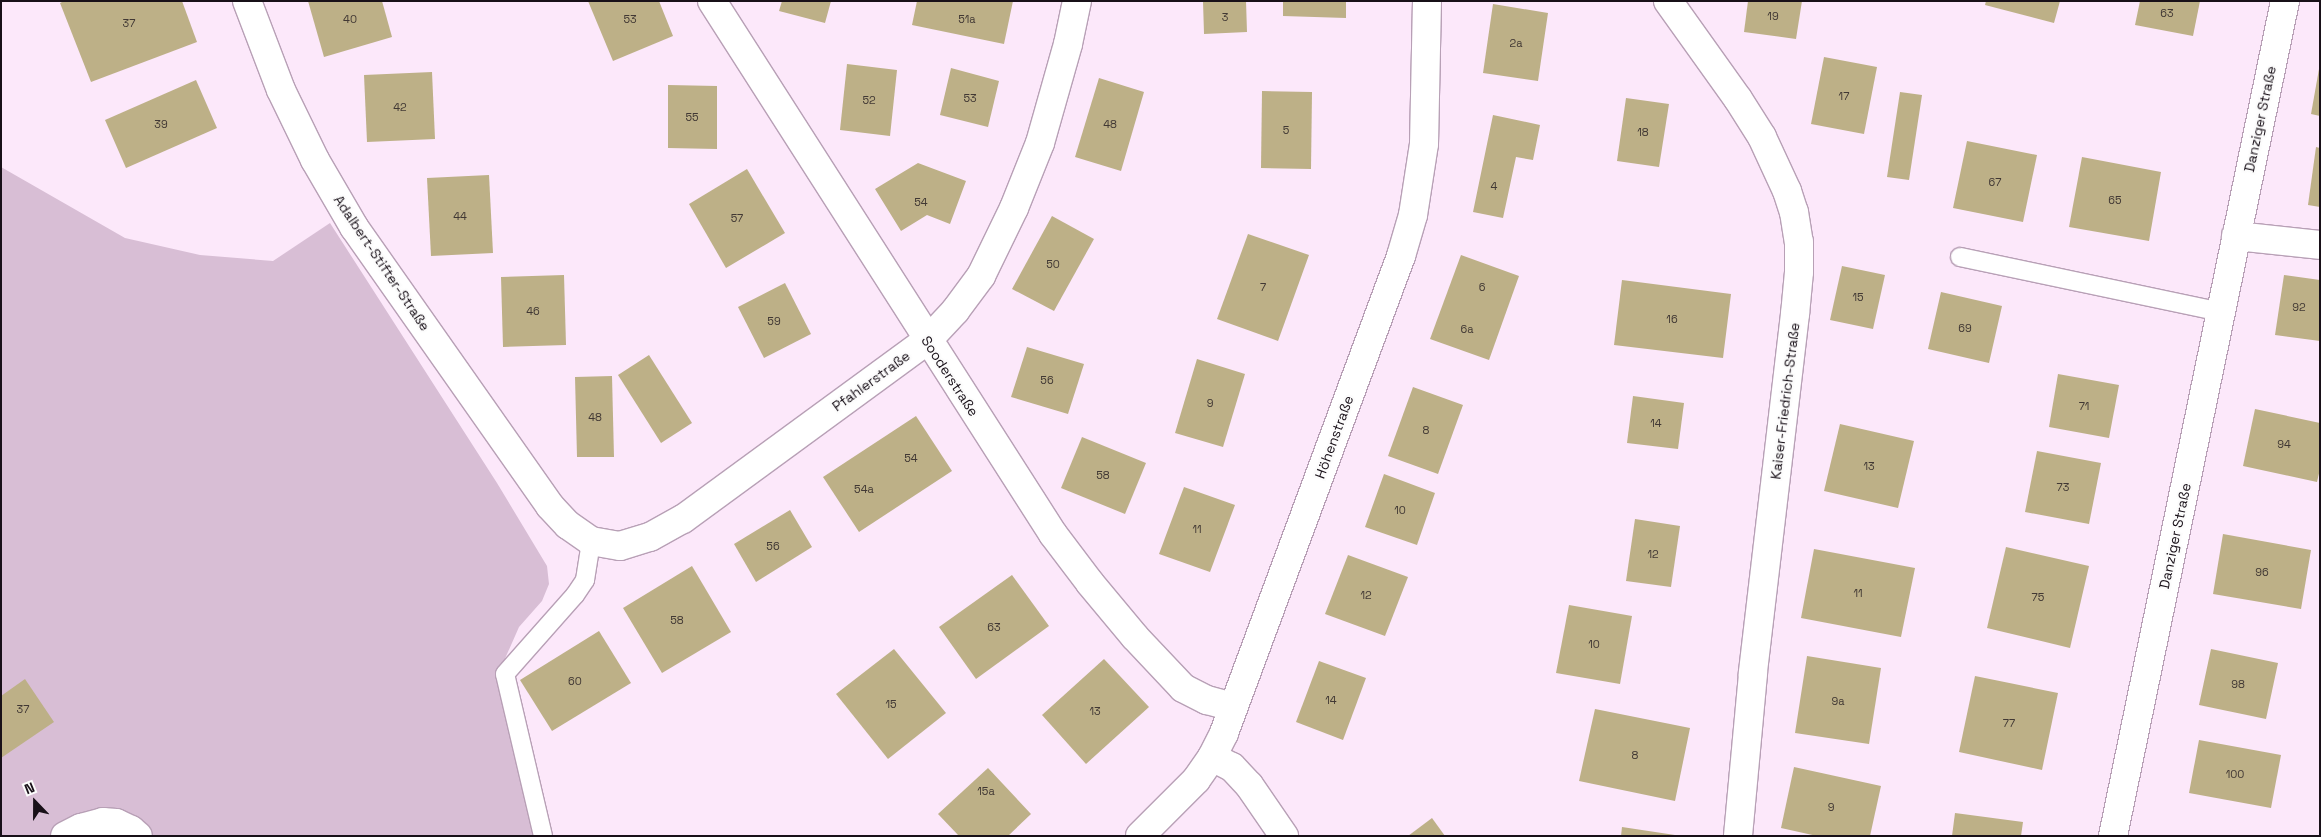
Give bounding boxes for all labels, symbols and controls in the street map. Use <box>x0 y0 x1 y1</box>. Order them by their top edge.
house number: 63 <box>2160 6 2174 20</box>
house number: 19 <box>1767 9 1779 23</box>
house number: 3 <box>1222 10 1228 24</box>
house number: 40 <box>343 12 357 26</box>
house number: 53 <box>623 12 637 26</box>
house number: 51a <box>958 12 976 26</box>
house number: 37 <box>123 16 135 30</box>
house number: 2a <box>1510 36 1522 50</box>
street label: Danziger Straße <box>2241 64 2279 174</box>
house number: 17 <box>1839 89 1849 103</box>
house number: 53 <box>963 91 977 105</box>
house number: 52 <box>862 93 876 107</box>
house number: 42 <box>393 100 407 114</box>
house number: 55 <box>685 110 699 124</box>
house number: 39 <box>154 117 168 131</box>
house number: 48 <box>1103 117 1117 131</box>
house number: 5 <box>1283 123 1289 137</box>
house number: 18 <box>1637 125 1649 139</box>
house number: 67 <box>1989 175 2001 189</box>
house number: 4 <box>1491 179 1497 193</box>
street label: Adalbert-Stifter-Straße <box>330 192 434 334</box>
house number: 65 <box>2108 193 2122 207</box>
house number: 54 <box>914 195 928 209</box>
house number: 44 <box>453 209 467 223</box>
house number: 57 <box>731 211 743 225</box>
house number: 50 <box>1046 257 1060 271</box>
house number: 7 <box>1260 280 1266 294</box>
house number: 6 <box>1479 280 1485 294</box>
house number: 15 <box>1852 290 1864 304</box>
house number: 92 <box>2292 300 2306 314</box>
house number: 46 <box>526 304 540 318</box>
house number: 16 <box>1666 312 1678 326</box>
house number: 59 <box>767 314 781 328</box>
house number: 69 <box>1958 321 1972 335</box>
house number: 6a <box>1460 322 1474 336</box>
street label: Kaiser-Friedrich-Straße <box>1767 322 1803 480</box>
street label: Sooderstraße <box>918 333 982 419</box>
street label: Pfahlerstraße <box>829 347 913 415</box>
house number: 56 <box>1040 373 1054 387</box>
street label: Höhenstraße <box>1311 393 1357 481</box>
house number: 9 <box>1207 396 1213 410</box>
house number: 71 <box>2079 399 2089 413</box>
house number: 48 <box>588 410 602 424</box>
house number: 14 <box>1650 416 1662 430</box>
house number: 8 <box>1423 423 1429 437</box>
house number: 94 <box>2277 437 2291 451</box>
house number: 54 <box>904 451 918 465</box>
house number: 13 <box>1863 459 1875 473</box>
house number: 58 <box>1096 468 1110 482</box>
house number: 73 <box>2057 480 2069 494</box>
street label: Danziger Straße <box>2156 481 2194 591</box>
house number: 54a <box>854 482 874 496</box>
house number: 10 <box>1394 503 1406 517</box>
house number: 11 <box>1192 522 1202 536</box>
house number: 56 <box>766 539 780 553</box>
house number: 12 <box>1647 547 1659 561</box>
house number: 96 <box>2255 565 2269 579</box>
house number: 11 <box>1853 586 1863 600</box>
house number: 12 <box>1360 588 1372 602</box>
house number: 75 <box>2032 590 2044 604</box>
house number: 58 <box>670 613 684 627</box>
house number: 63 <box>987 620 1001 634</box>
house number: 10 <box>1588 637 1600 651</box>
house number: 60 <box>568 674 582 688</box>
house number: 98 <box>2231 677 2245 691</box>
house number: 14 <box>1325 693 1337 707</box>
house number: 9a <box>1831 694 1845 708</box>
house number: 15 <box>885 697 897 711</box>
house number: 37 <box>17 702 29 716</box>
house number: 13 <box>1089 704 1101 718</box>
house number: 77 <box>2003 716 2015 730</box>
house number: 8 <box>1632 748 1638 762</box>
house number: 100 <box>2226 767 2244 781</box>
north arrow <box>10 777 60 827</box>
text: N <box>22 778 37 798</box>
house number: 15a <box>977 784 995 798</box>
house number: 9 <box>1828 800 1834 814</box>

